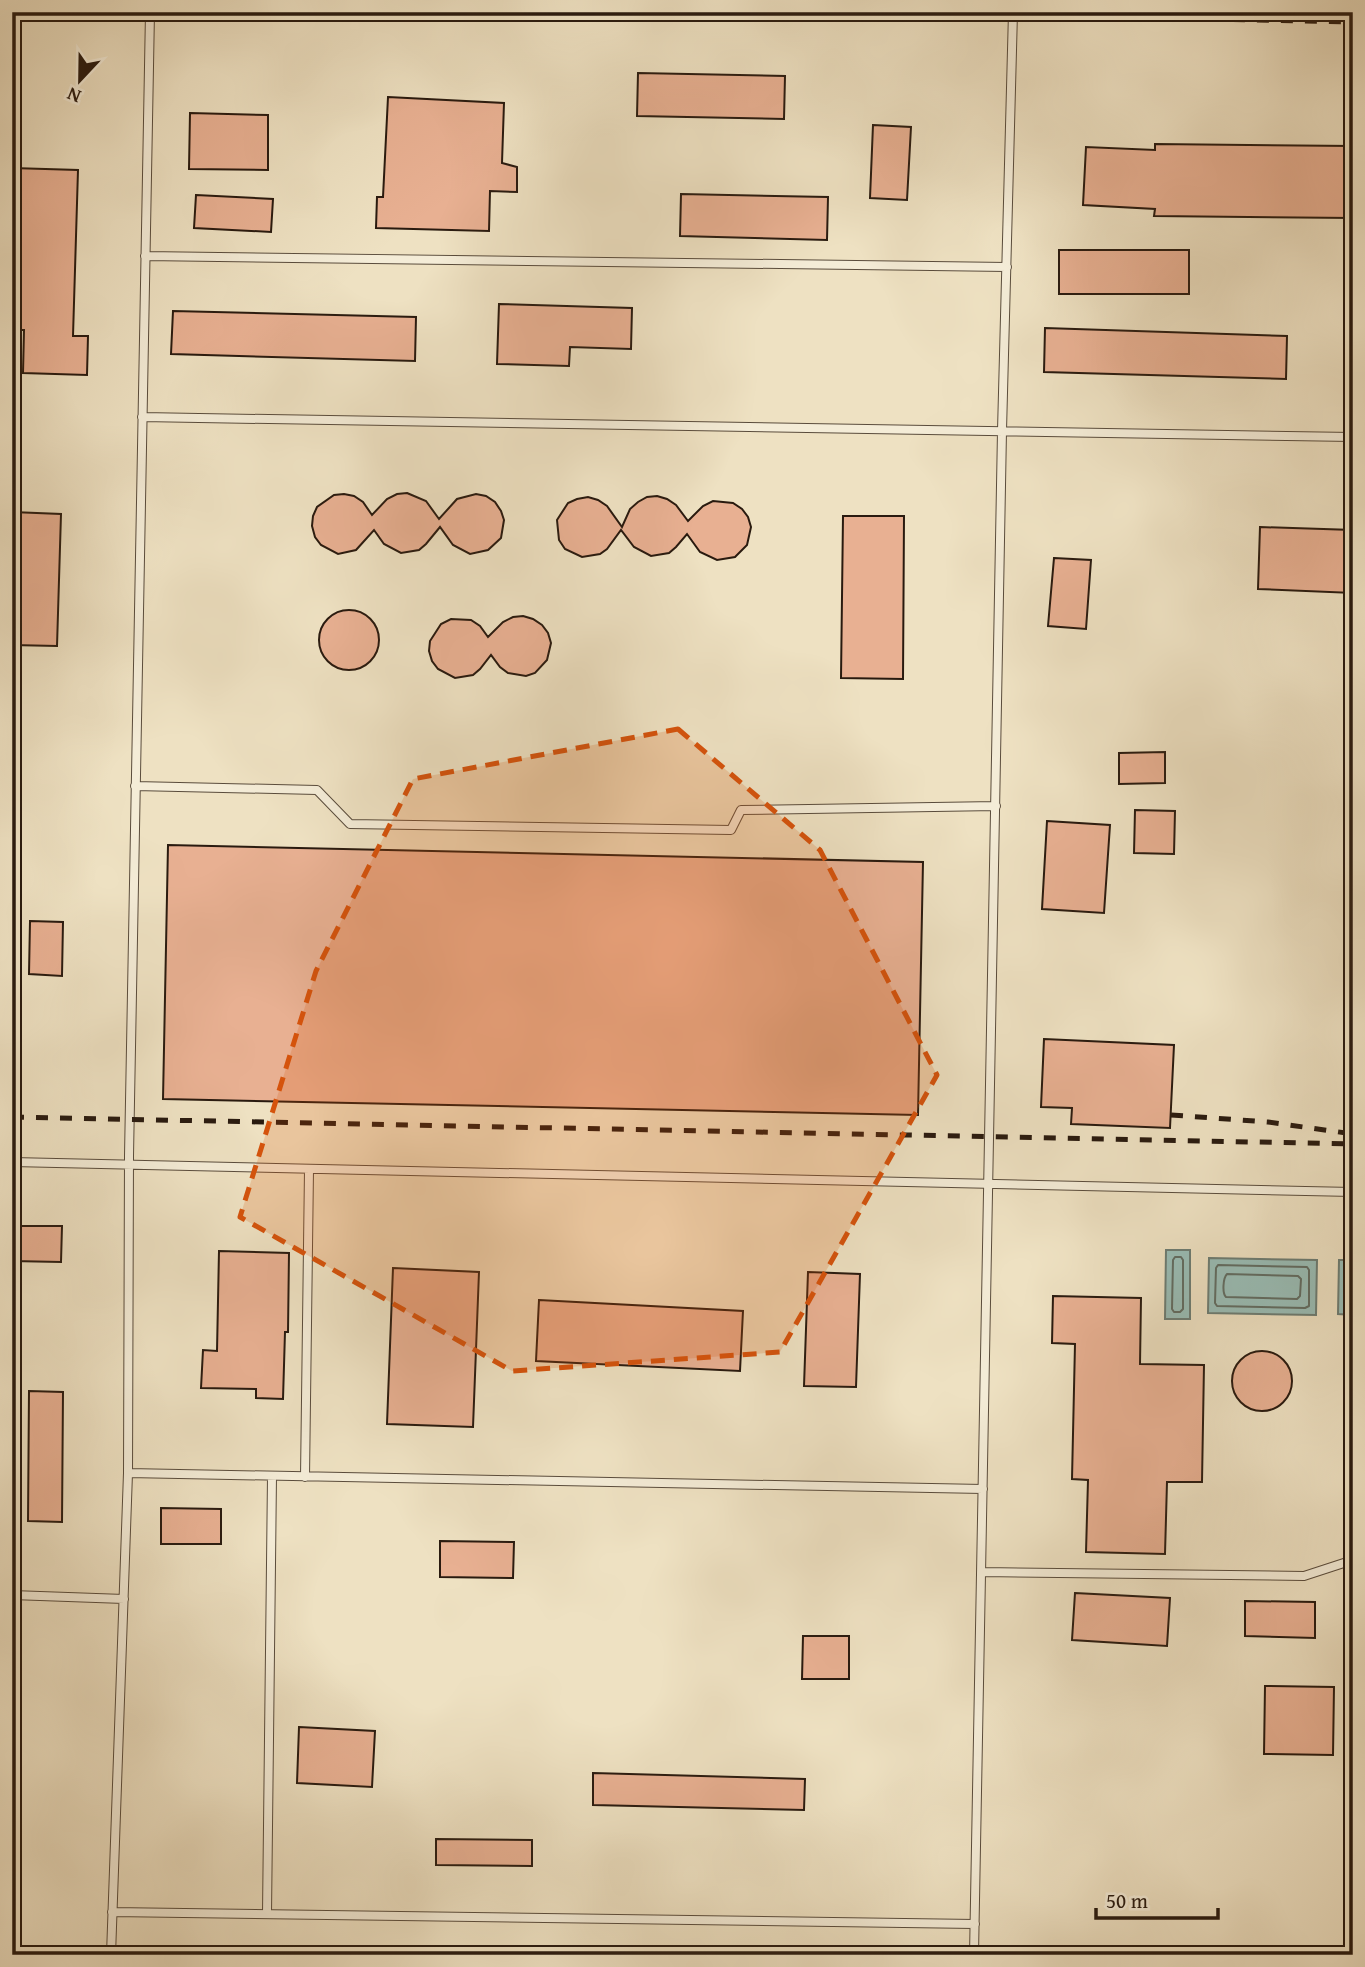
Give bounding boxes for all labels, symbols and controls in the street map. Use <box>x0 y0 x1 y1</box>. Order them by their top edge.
north arrow <box>46 46 116 116</box>
text: N <box>62 80 85 111</box>
scale bar <box>1096 1876 1218 1920</box>
text: 50 m <box>1106 1885 1148 1916</box>

